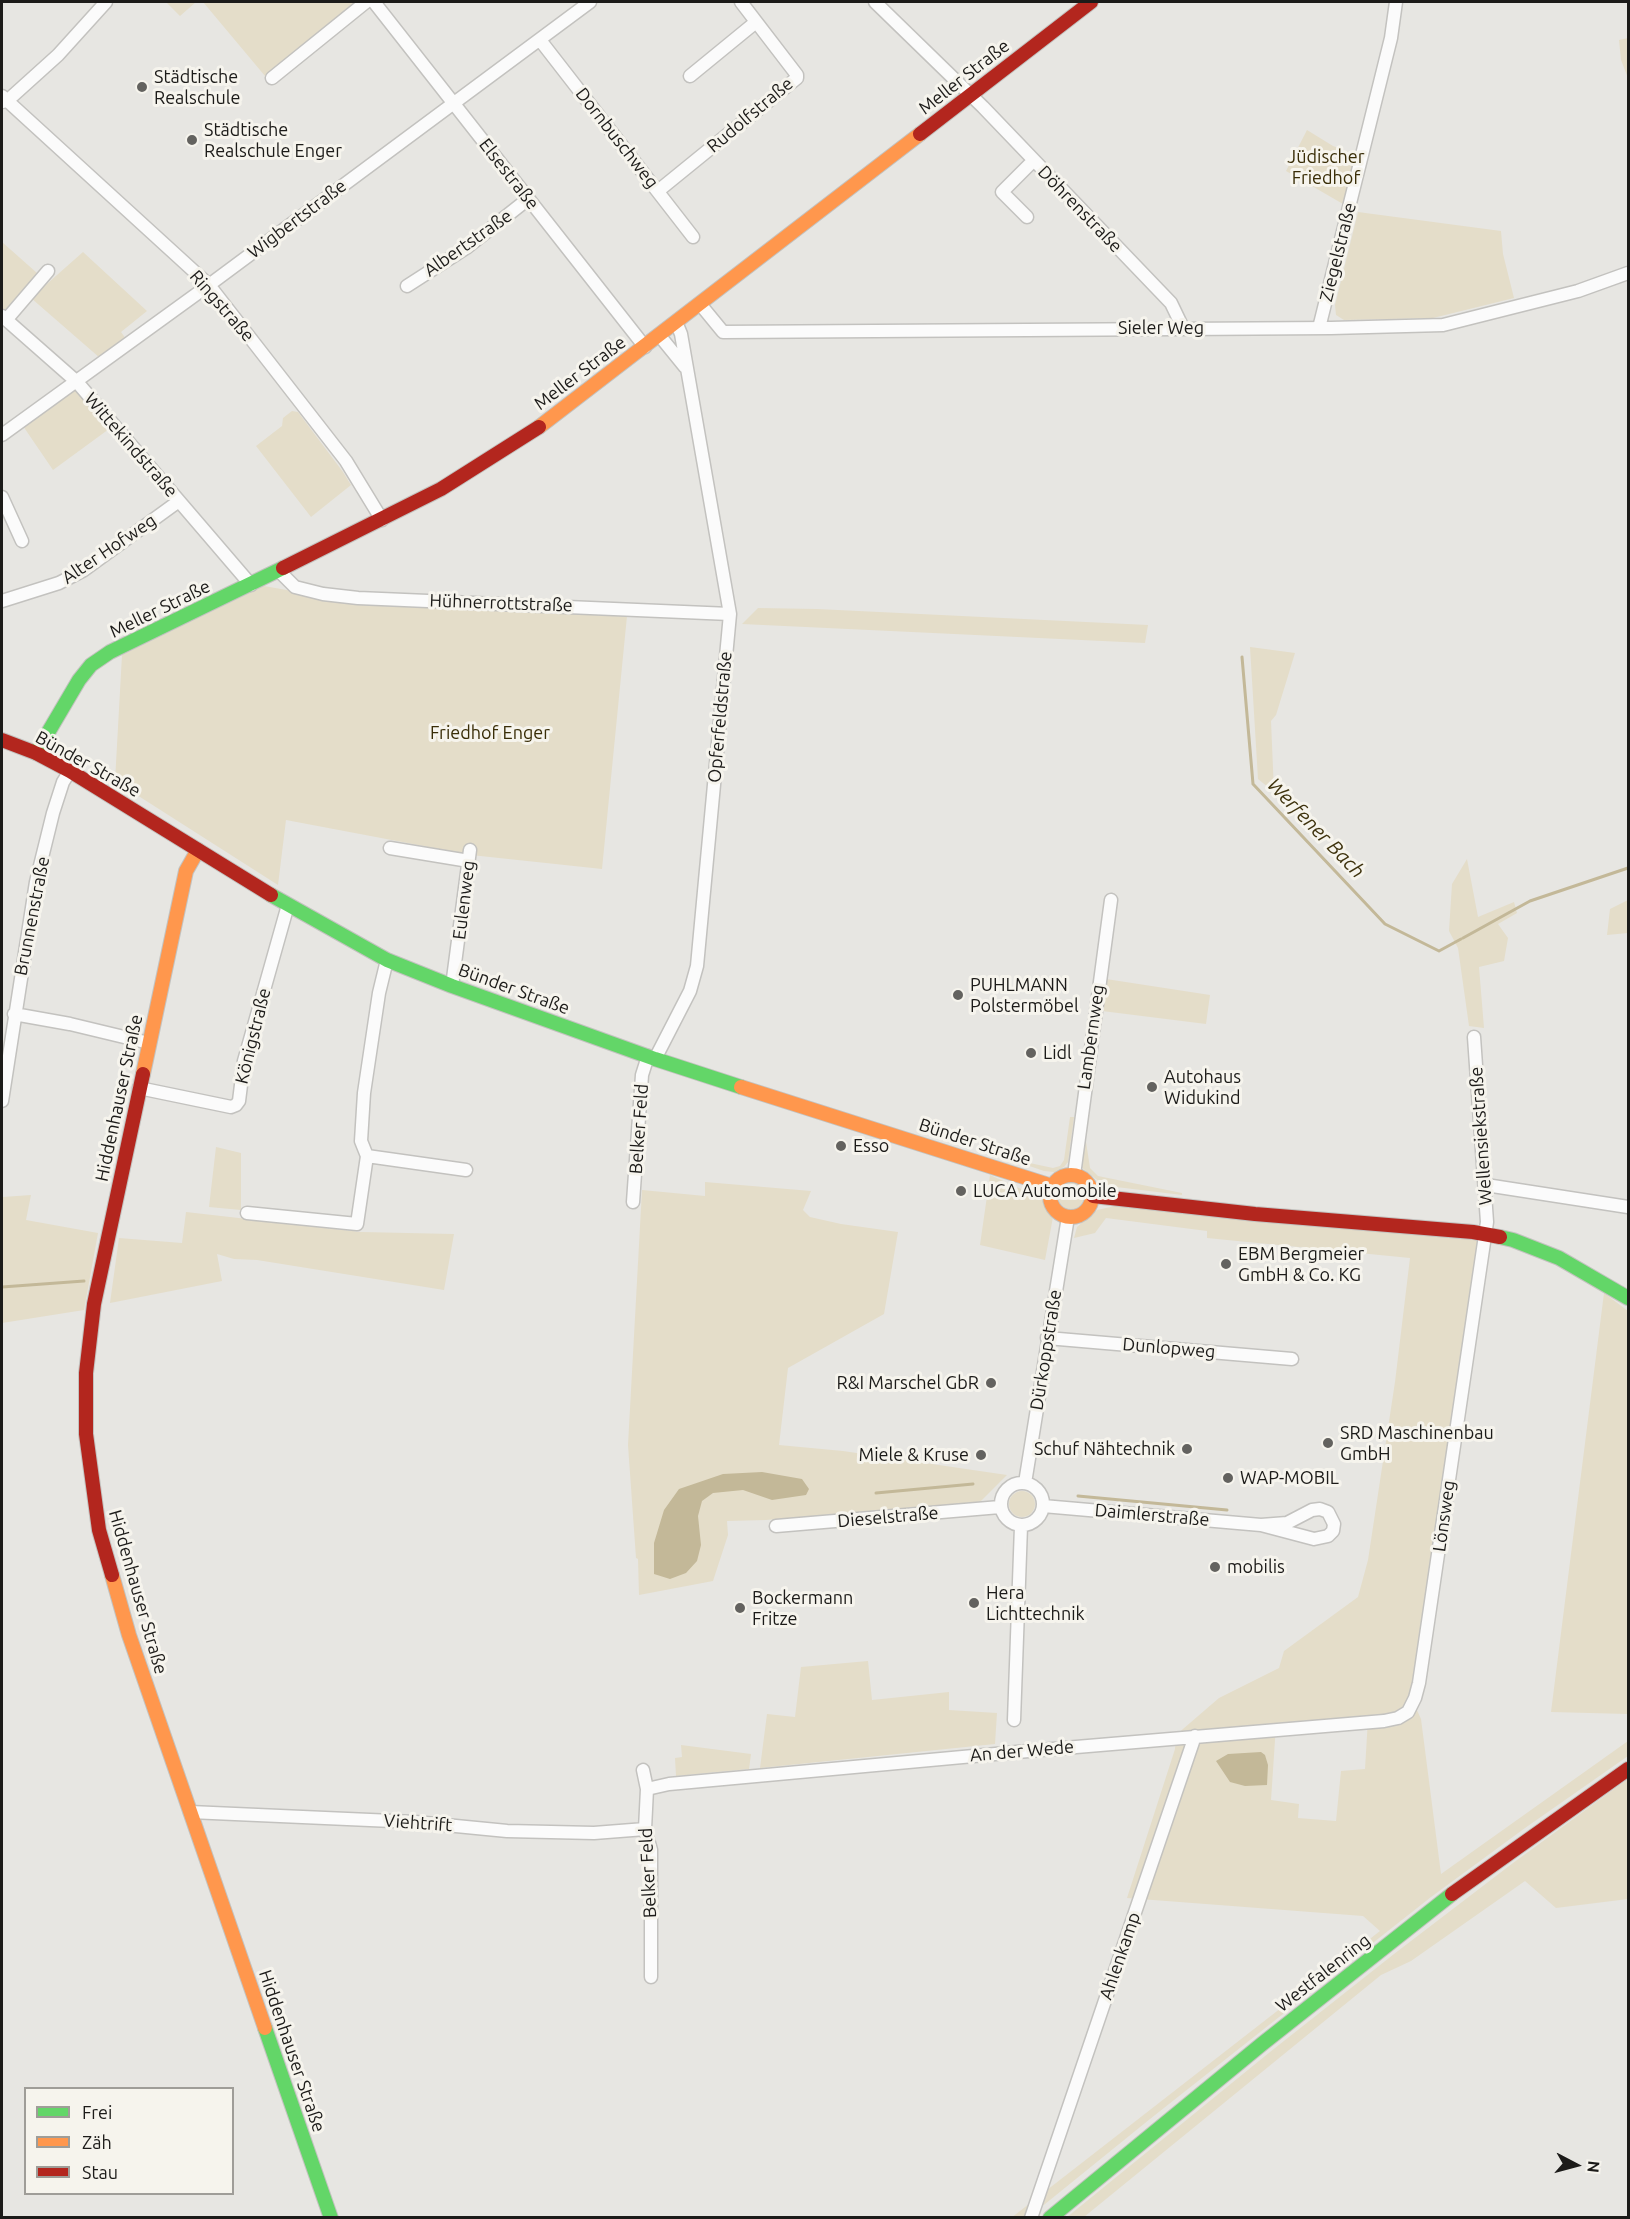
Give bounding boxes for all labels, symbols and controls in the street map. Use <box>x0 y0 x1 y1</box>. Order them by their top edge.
street label: Meller Straße <box>914 35 1014 119</box>
place label: Städtische Realschule <box>154 66 240 109</box>
street label: Rudolfstraße <box>703 73 797 157</box>
marker: Städtische Realschule <box>135 80 149 94</box>
street label: Dornbuschweg <box>571 83 663 193</box>
place label: Städtische Realschule Enger <box>204 119 342 162</box>
marker: Städtische Realschule Enger <box>185 133 199 147</box>
street label: Elsestraße <box>475 134 543 214</box>
park label: Jüdischer Friedhof <box>1287 146 1365 188</box>
street label: Döhrenstraße <box>1033 161 1127 257</box>
street label: Wigbertstraße <box>243 175 351 263</box>
street label: Ziegelstraße <box>1315 200 1361 304</box>
street label: Albertstraße <box>420 205 516 281</box>
street label: Ringstraße <box>185 266 259 346</box>
street label: Sieler Weg <box>1118 317 1204 339</box>
street label: Meller Straße <box>530 332 630 414</box>
street label: Wittekindstraße <box>80 388 182 502</box>
street label: Alter Hofweg <box>58 510 160 588</box>
street label: Meller Straße <box>106 575 214 643</box>
street label: Hühnerrottstraße <box>429 590 573 616</box>
street label: Opferfeldstraße <box>703 650 737 784</box>
park label: Friedhof Enger <box>430 722 550 744</box>
street label: Bünder Straße <box>32 726 144 802</box>
water label: Werfener Bach <box>1262 773 1370 883</box>
street label: Brunnenstraße <box>10 855 54 977</box>
street label: Eulenweg <box>448 859 480 941</box>
street label: Bünder Straße <box>455 959 573 1019</box>
place label: PUHLMANN Polstermöbel <box>970 974 1079 1016</box>
street label: Lambernweg <box>1073 983 1109 1091</box>
street label: Königstraße <box>231 986 275 1086</box>
marker: PUHLMANN Polstermöbel <box>951 988 965 1002</box>
street label: Hiddenhauser Straße <box>91 1013 147 1183</box>
place label: Lidl <box>1043 1042 1072 1064</box>
marker: Lidl <box>1024 1046 1038 1060</box>
place label: Autohaus Widukind <box>1164 1066 1241 1108</box>
street label: Wellensiekstraße <box>1465 1066 1497 1206</box>
marker: Autohaus Widukind <box>1145 1080 1159 1094</box>
street label: Belker Feld <box>625 1083 653 1175</box>
street label: Bünder Straße <box>916 1114 1034 1170</box>
place label: Esso <box>853 1135 889 1157</box>
marker: Esso <box>834 1139 848 1153</box>
place label: LUCA Automobile <box>973 1180 1117 1202</box>
marker: LUCA Automobile <box>954 1184 968 1198</box>
place label: EBM Bergmeier GmbH & Co. KG <box>1238 1243 1364 1286</box>
marker: EBM Bergmeier GmbH & Co. KG <box>1219 1257 1233 1271</box>
street label: Dürkoppstraße <box>1026 1288 1066 1412</box>
street label: Dunlopweg <box>1122 1333 1216 1363</box>
place label: R&I Marschel GbR <box>837 1372 979 1394</box>
marker: R&I Marschel GbR <box>984 1376 998 1390</box>
place label: SRD Maschinenbau GmbH <box>1340 1422 1494 1464</box>
marker: SRD Maschinenbau GmbH <box>1321 1436 1335 1450</box>
place label: Schuf Nähtechnik <box>1034 1438 1175 1460</box>
marker: Schuf Nähtechnik <box>1180 1442 1194 1456</box>
place label: Miele & Kruse <box>859 1444 969 1466</box>
marker: Miele & Kruse <box>974 1448 988 1462</box>
place label: WAP-MOBIL <box>1240 1467 1339 1489</box>
marker: WAP-MOBIL <box>1221 1471 1235 1485</box>
street label: Lönsweg <box>1428 1479 1460 1553</box>
street label: Daimlerstraße <box>1094 1499 1210 1531</box>
street label: Dieselstraße <box>837 1502 939 1532</box>
street label: Hiddenhauser Straße <box>104 1507 172 1677</box>
place label: mobilis <box>1227 1556 1285 1578</box>
marker: mobilis <box>1208 1560 1222 1574</box>
place label: Hera Lichttechnik <box>986 1582 1085 1624</box>
place label: Bockermann Fritze <box>752 1587 853 1630</box>
marker: Hera Lichttechnik <box>967 1596 981 1610</box>
marker: Bockermann Fritze <box>733 1601 747 1615</box>
street label: An der Wede <box>969 1736 1075 1766</box>
street label: Viehtrift <box>383 1810 453 1836</box>
street label: Belker Feld <box>635 1827 661 1919</box>
street label: Ahlenkamp <box>1095 1909 1145 2003</box>
street label: Westfalenring <box>1271 1929 1375 2017</box>
street label: Hiddenhauser Straße <box>254 1967 330 2135</box>
legend <box>24 2087 234 2195</box>
text: Frei <box>82 2102 112 2122</box>
text: Zäh <box>82 2132 112 2152</box>
north arrow <box>1546 2135 1606 2195</box>
text: N <box>1584 2160 1603 2174</box>
text: Stau <box>82 2162 118 2182</box>

